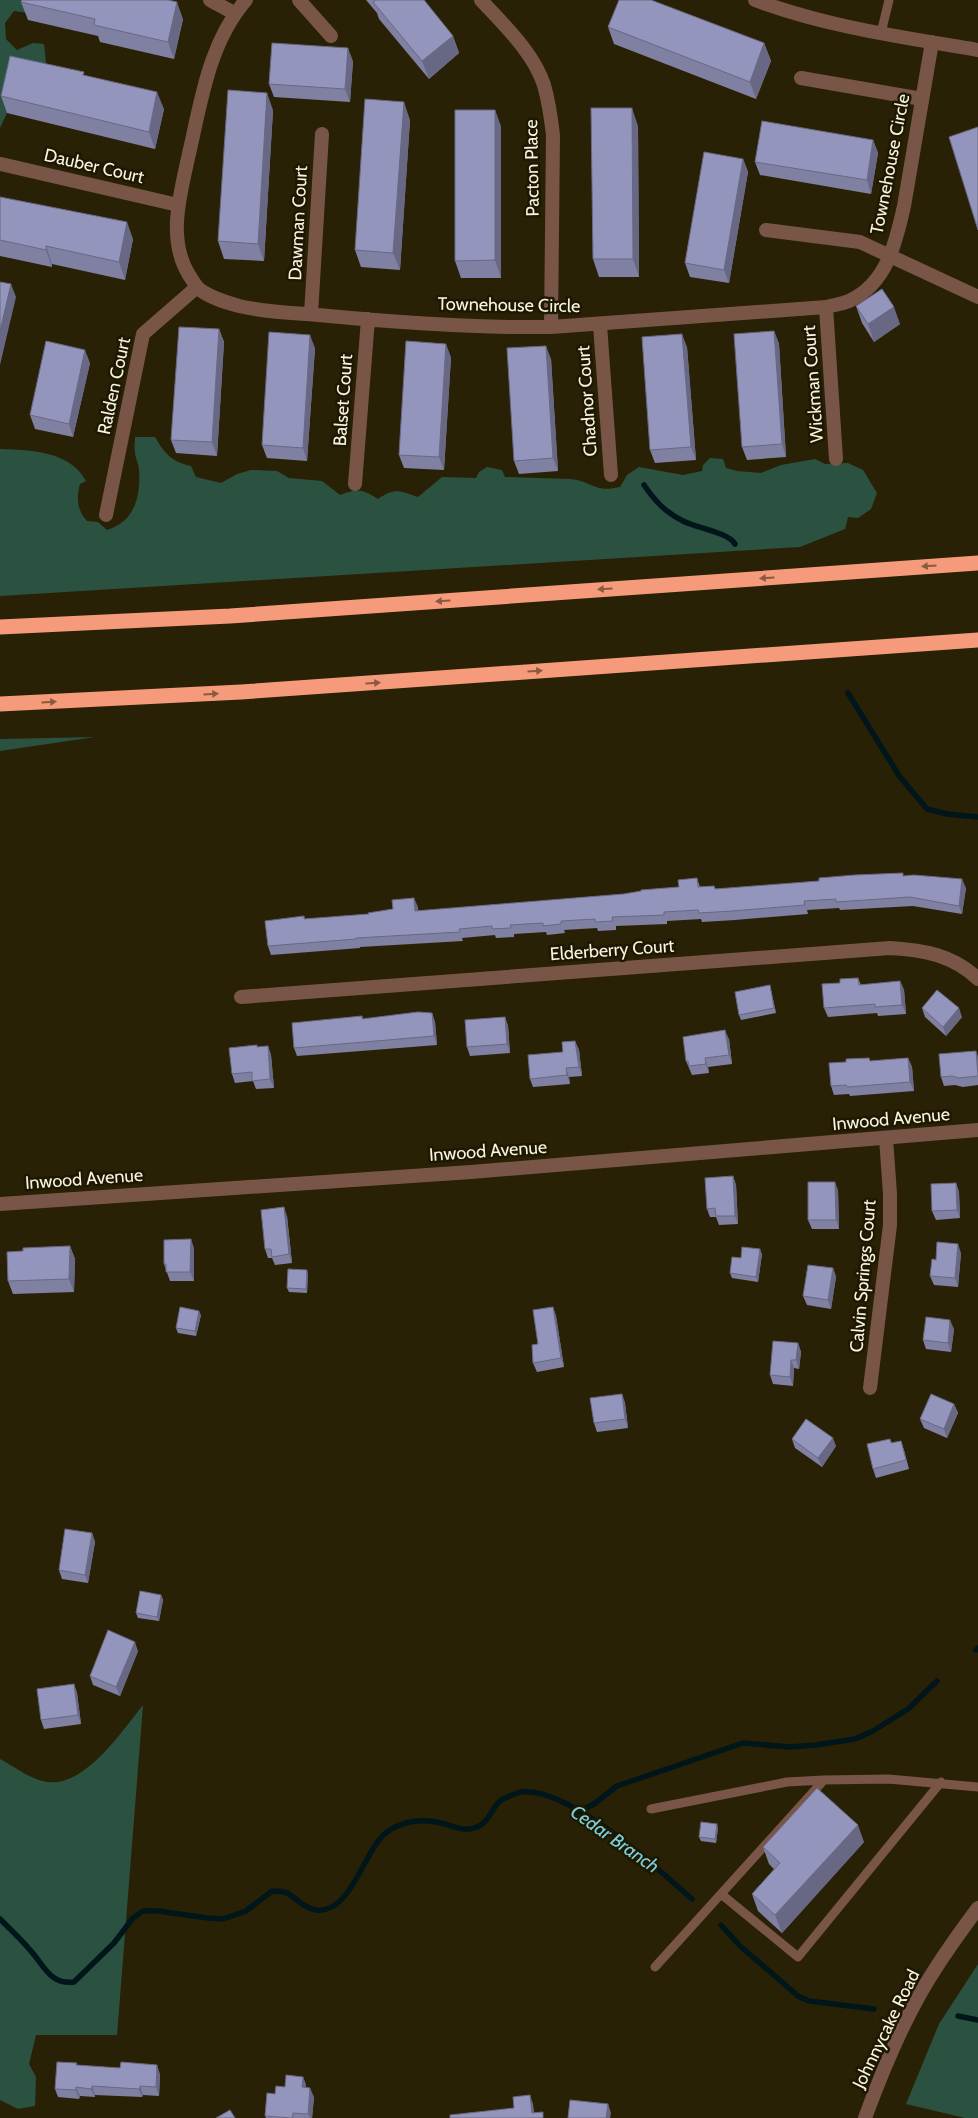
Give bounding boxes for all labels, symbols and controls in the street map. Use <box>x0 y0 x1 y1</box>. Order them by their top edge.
street label: Townehouse Circle <box>866 92 914 236</box>
street label: Pacton Place <box>520 119 544 217</box>
street label: Dauber Court <box>42 144 146 188</box>
street label: Dawman Court <box>284 165 312 281</box>
street label: Townehouse Circle <box>438 293 580 317</box>
street label: Wickman Court <box>798 325 828 443</box>
street label: Ralden Court <box>93 335 135 437</box>
street label: Chadnor Court <box>572 345 602 457</box>
street label: Balset Court <box>329 353 357 447</box>
one-way arrow <box>921 563 937 571</box>
one-way arrow <box>759 574 775 582</box>
one-way arrow <box>597 586 613 594</box>
one-way arrow <box>435 597 451 605</box>
one-way arrow <box>527 667 543 675</box>
one-way arrow <box>365 678 381 686</box>
one-way arrow <box>203 689 219 697</box>
one-way arrow <box>41 698 57 706</box>
street label: Elderberry Court <box>549 935 675 965</box>
street label: Inwood Avenue <box>831 1103 951 1135</box>
street label: Inwood Avenue <box>428 1136 548 1166</box>
street label: Inwood Avenue <box>24 1164 144 1194</box>
street label: Calvin Springs Court <box>845 1199 881 1353</box>
water label: Cedar Branch <box>566 1800 664 1878</box>
street label: Johnnycake Road <box>847 1966 924 2093</box>

